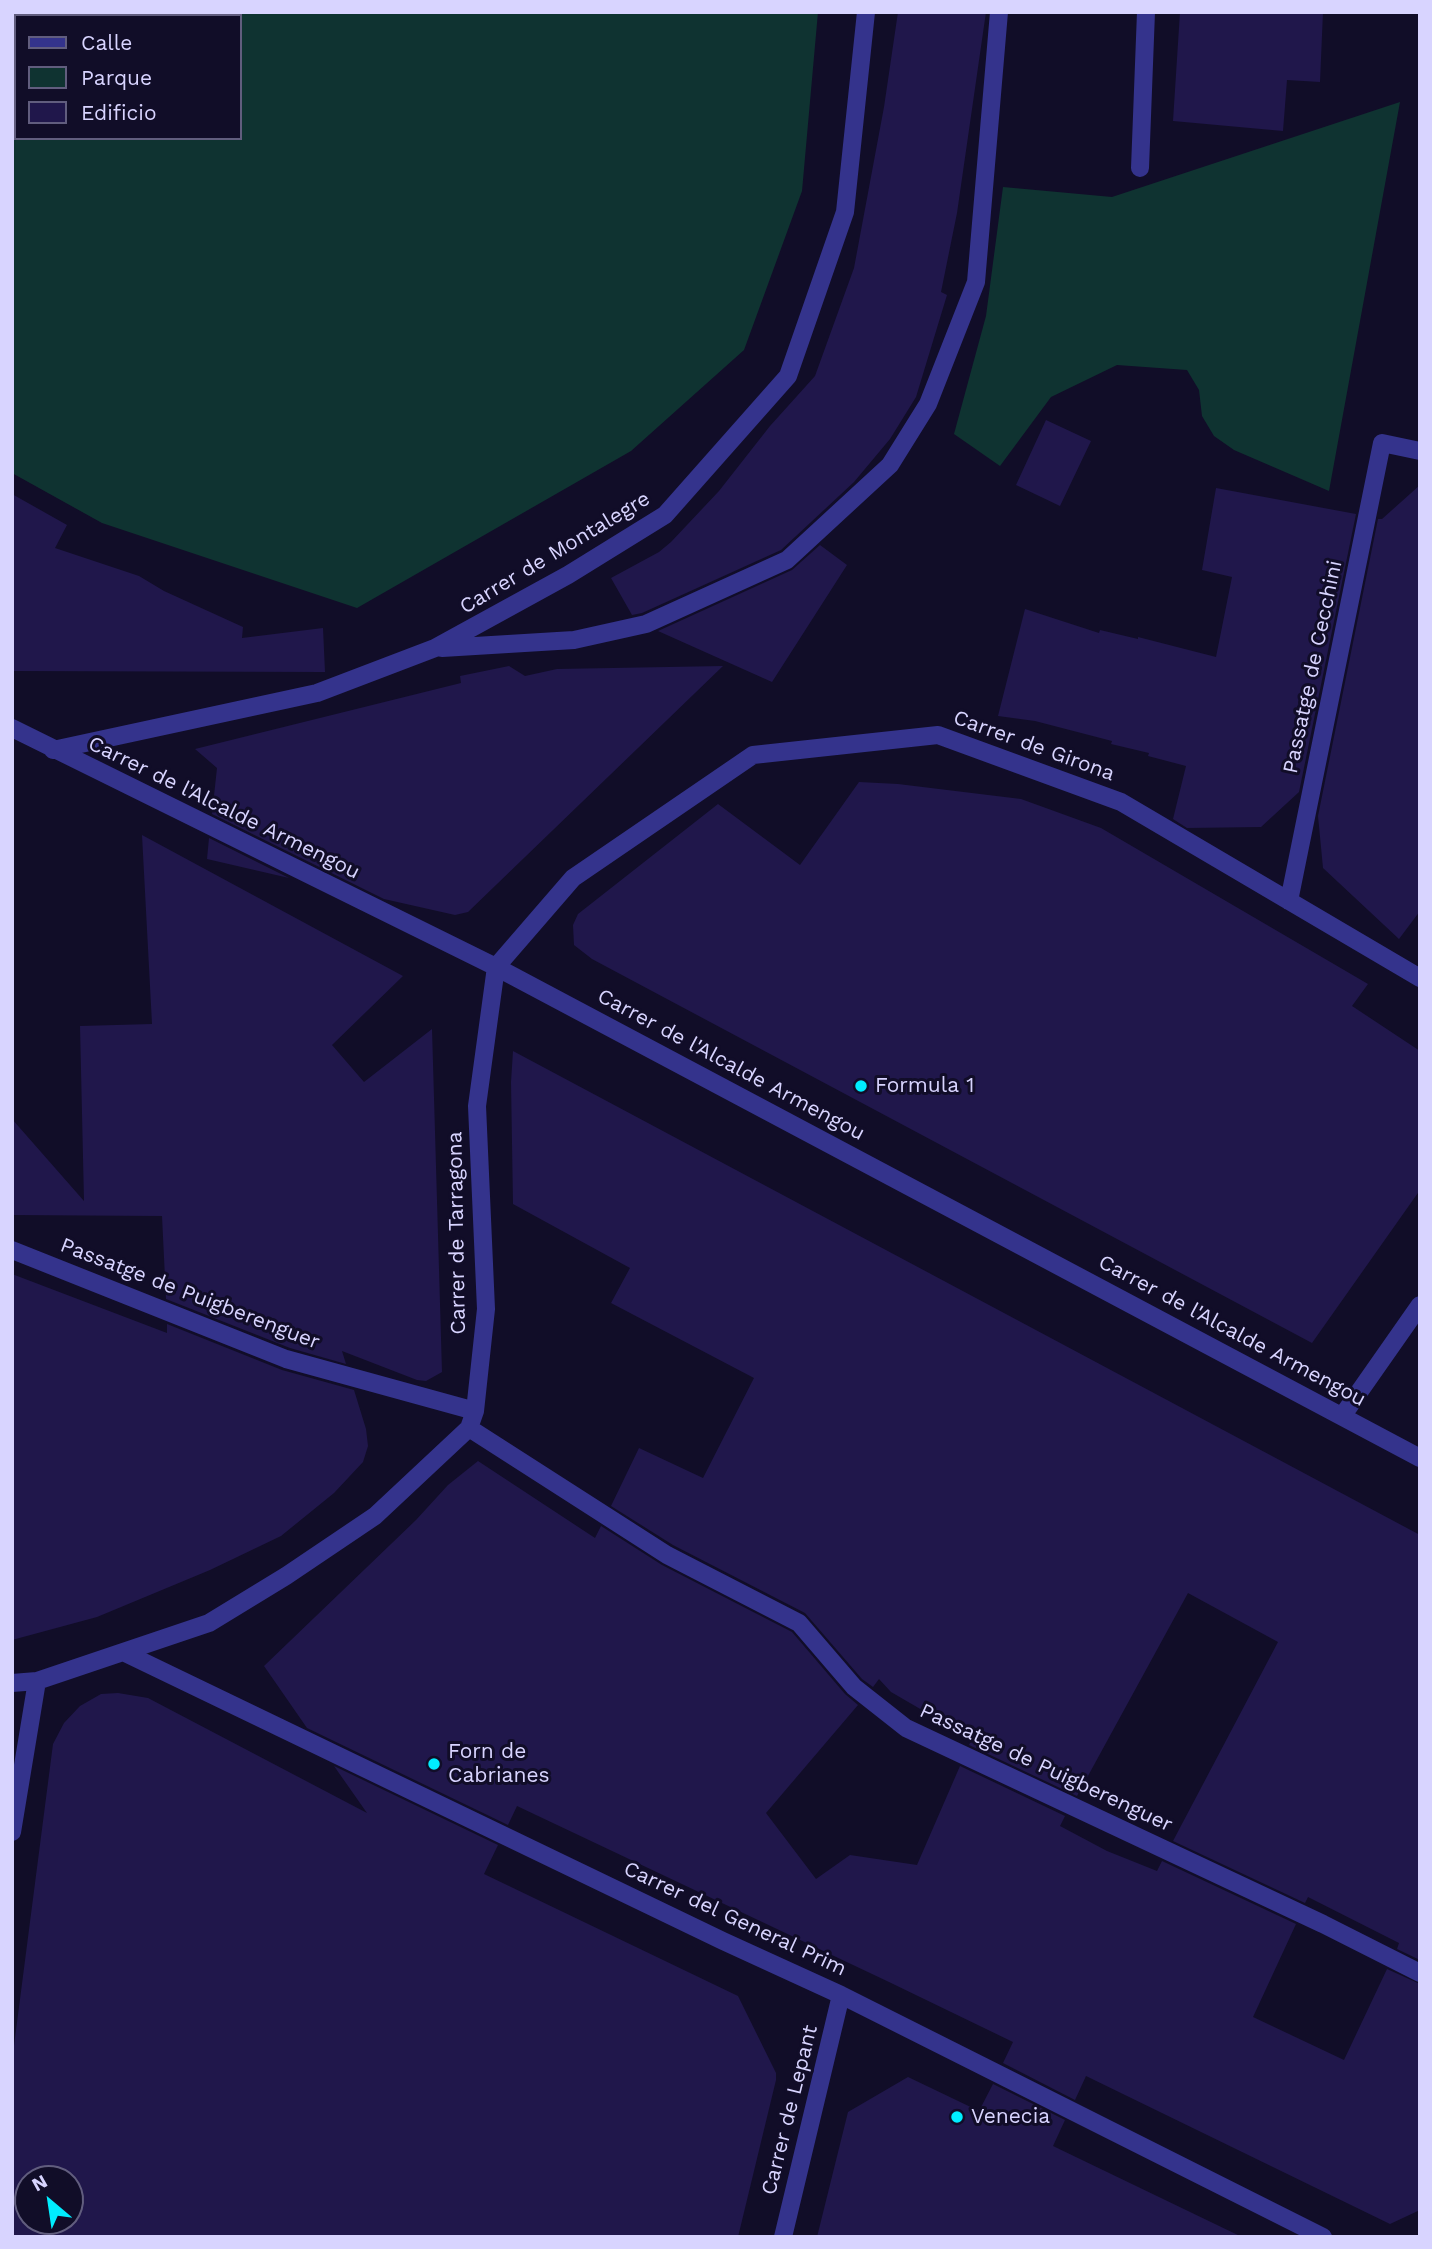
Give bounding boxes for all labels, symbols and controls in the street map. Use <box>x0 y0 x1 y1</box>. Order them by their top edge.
legend <box>14 14 242 140</box>
text: Calle <box>81 30 132 55</box>
text: Parque <box>81 65 152 90</box>
text: Edificio <box>81 100 157 125</box>
street label: Carrer de Montalegre <box>455 486 655 620</box>
street label: Passatge de Cecchini <box>1278 558 1348 776</box>
street label: Carrer de Girona <box>950 705 1118 787</box>
street label: Carrer de l'Alcalde Armengou <box>84 731 364 885</box>
street label: Carrer de l'Alcalde Armengou <box>593 984 869 1146</box>
place label: Formula 1 <box>875 1073 974 1099</box>
marker: Formula 1 <box>853 1078 869 1094</box>
street label: Carrer de Tarragona <box>443 1131 471 1335</box>
street label: Passatge de Puigberenguer <box>57 1233 323 1355</box>
street label: Carrer de l'Alcalde Armengou <box>1094 1250 1370 1412</box>
street label: Passatge de Puigberenguer <box>916 1698 1176 1838</box>
place label: Forn de Cabrianes <box>448 1739 550 1789</box>
marker: Forn de Cabrianes <box>426 1756 442 1772</box>
street label: Carrer del General Prim <box>620 1856 850 1982</box>
street label: Carrer de Lepant <box>757 2022 823 2198</box>
place label: Venecia <box>971 2104 1050 2130</box>
marker: Venecia <box>949 2109 965 2125</box>
north arrow <box>14 2165 84 2235</box>
text: N <box>28 2169 51 2196</box>

